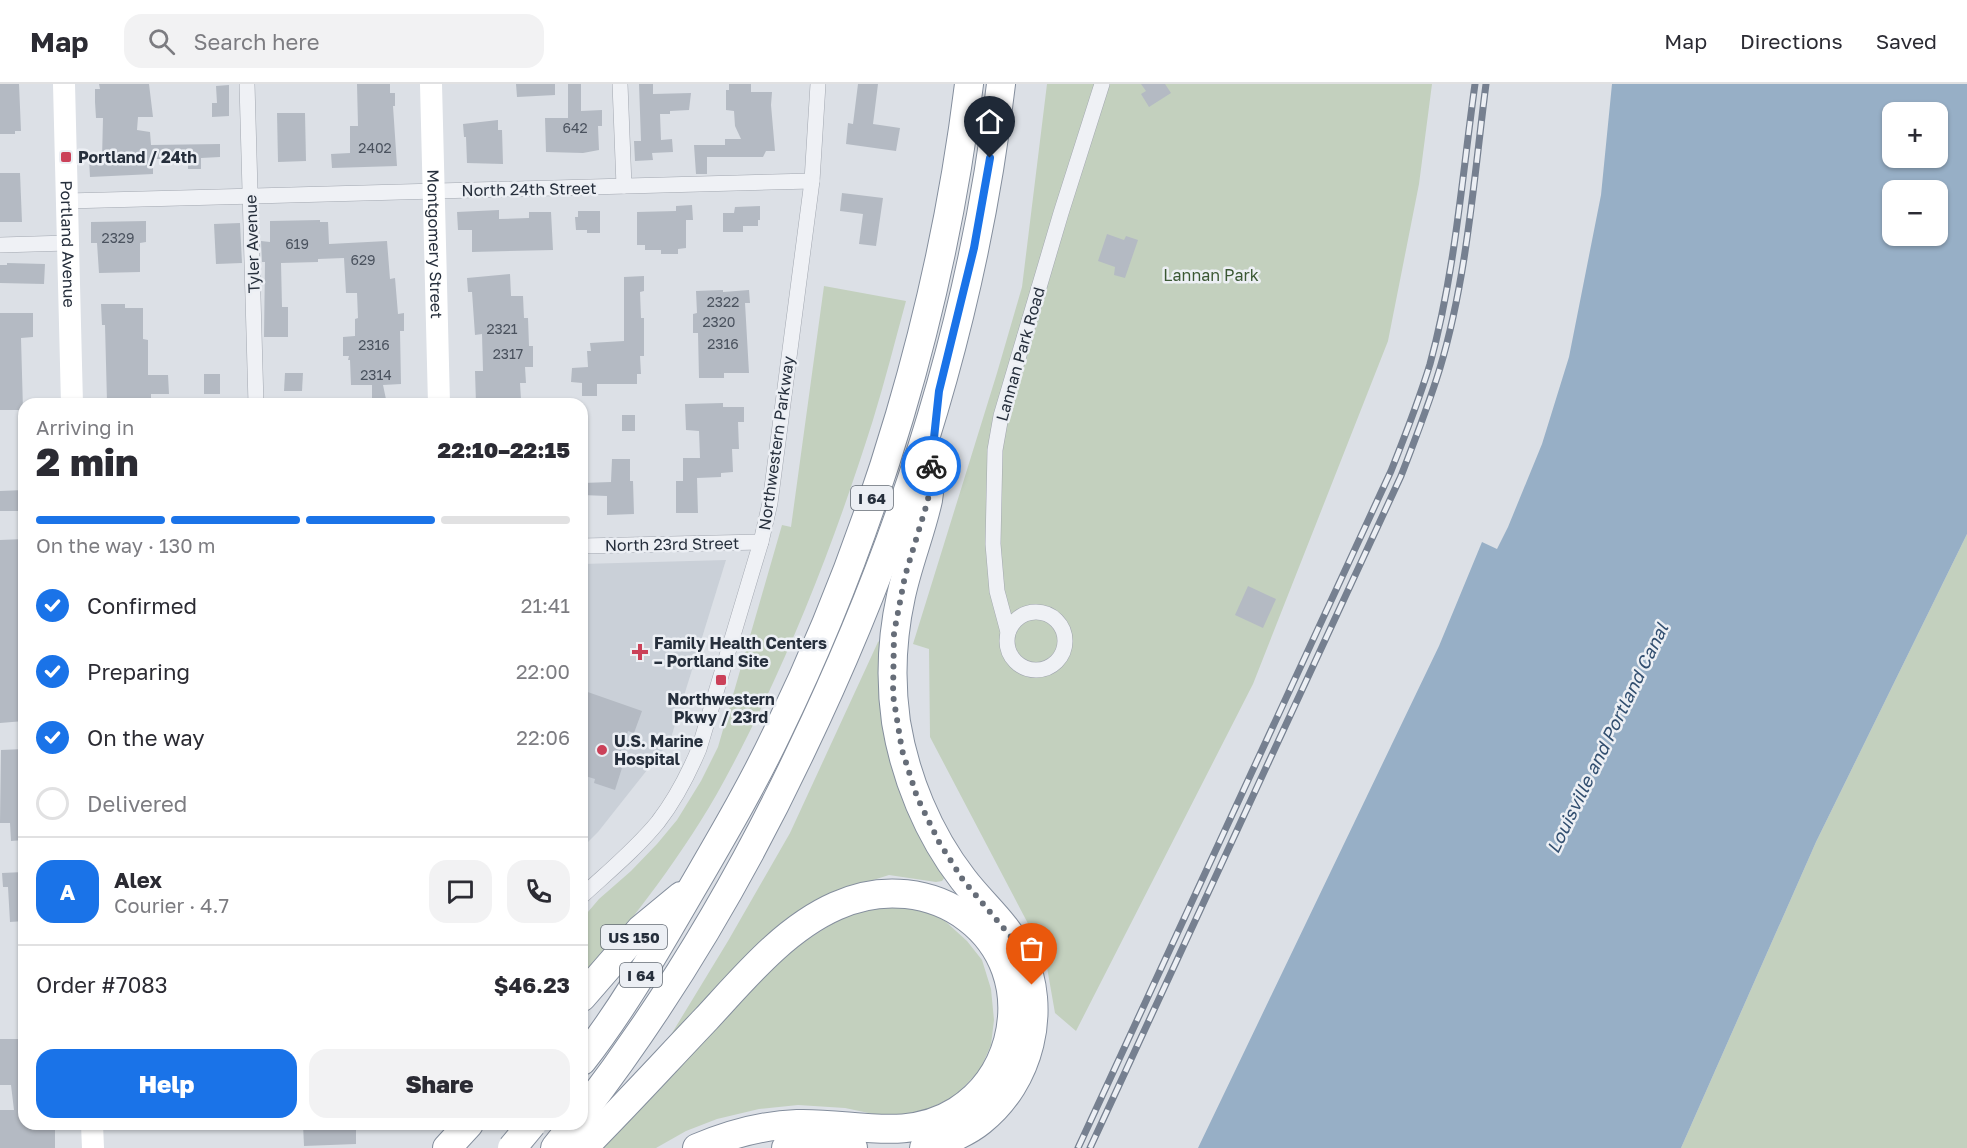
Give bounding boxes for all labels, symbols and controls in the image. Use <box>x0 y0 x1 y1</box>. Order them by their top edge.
search box <box>124 14 544 68</box>
text: Map <box>30 25 88 58</box>
icon: search <box>145 25 178 58</box>
text: Search here <box>193 28 319 55</box>
text: Map <box>1664 28 1707 54</box>
text: Directions <box>1740 28 1843 54</box>
text: Saved <box>1876 28 1937 54</box>
pin <box>964 96 1015 158</box>
map controls <box>1882 102 1948 246</box>
button: + <box>1882 102 1948 168</box>
icon: home <box>973 105 1006 138</box>
house number: 642 <box>562 119 588 136</box>
house number: 2402 <box>358 139 392 156</box>
place label: Portland / 24th <box>78 147 197 167</box>
marker: Portland / 24th <box>59 150 73 164</box>
street label: Montgomery Street <box>423 169 447 319</box>
street label: North 24th Street <box>461 178 597 200</box>
street label: Portland Avenue <box>56 180 80 308</box>
button: − <box>1882 180 1948 246</box>
street label: Tyler Avenue <box>240 194 264 294</box>
house number: 2329 <box>102 229 134 246</box>
house number: 619 <box>285 235 309 252</box>
house number: 629 <box>350 251 376 268</box>
park label: Lannan Park <box>1163 265 1259 285</box>
street label: Lannan Park Road <box>991 285 1049 423</box>
house number: 2322 <box>707 293 739 310</box>
house number: 2320 <box>702 313 736 330</box>
house number: 2321 <box>486 320 518 337</box>
house number: 2316 <box>707 335 739 352</box>
house number: 2316 <box>358 336 390 353</box>
house number: 2317 <box>493 345 523 362</box>
street label: Northwestern Parkway <box>754 355 798 531</box>
house number: 2314 <box>360 366 392 383</box>
text: Arriving in <box>36 415 134 439</box>
text: 22:10–22:15 <box>438 436 570 463</box>
courier <box>901 436 961 496</box>
text: 2 min <box>36 438 139 485</box>
icon: bike <box>915 450 948 483</box>
road number: I 64 <box>851 486 893 510</box>
text: On the way · 130 m <box>36 533 215 557</box>
street label: North 23rd Street <box>605 533 739 555</box>
icon: check <box>36 589 69 622</box>
text: Confirmed <box>87 592 197 619</box>
text: 21:41 <box>521 593 570 617</box>
water label: Louisville and Portland Canal <box>1542 618 1673 857</box>
place label: Family Health Centers – Portland Site <box>654 633 827 671</box>
marker: Family Health Centers – Portland Site <box>631 643 649 661</box>
icon: check <box>36 655 69 688</box>
text: Preparing <box>87 658 190 685</box>
text: 22:00 <box>516 659 570 683</box>
marker: Northwestern Pkwy / 23rd <box>714 673 728 687</box>
place label: Northwestern Pkwy / 23rd <box>667 689 775 727</box>
icon: check <box>36 721 69 754</box>
text: On the way <box>87 724 205 751</box>
text: 22:06 <box>516 725 570 749</box>
place label: U.S. Marine Hospital <box>614 731 703 769</box>
marker: U.S. Marine Hospital <box>595 743 609 757</box>
text: Delivered <box>87 790 187 817</box>
button: chat <box>429 860 492 923</box>
button: phone <box>507 860 570 923</box>
text: Alex <box>114 866 162 893</box>
text: A <box>60 878 75 905</box>
text: Courier · 4.7 <box>114 893 229 917</box>
pin <box>1006 923 1057 985</box>
road number: US 150 <box>601 925 667 949</box>
icon: bag <box>1015 932 1048 965</box>
road number: I 64 <box>620 963 662 987</box>
text: Order #7083 <box>36 971 168 998</box>
text: $46.23 <box>494 971 570 998</box>
button: Help <box>36 1049 297 1118</box>
button: Share <box>309 1049 570 1118</box>

